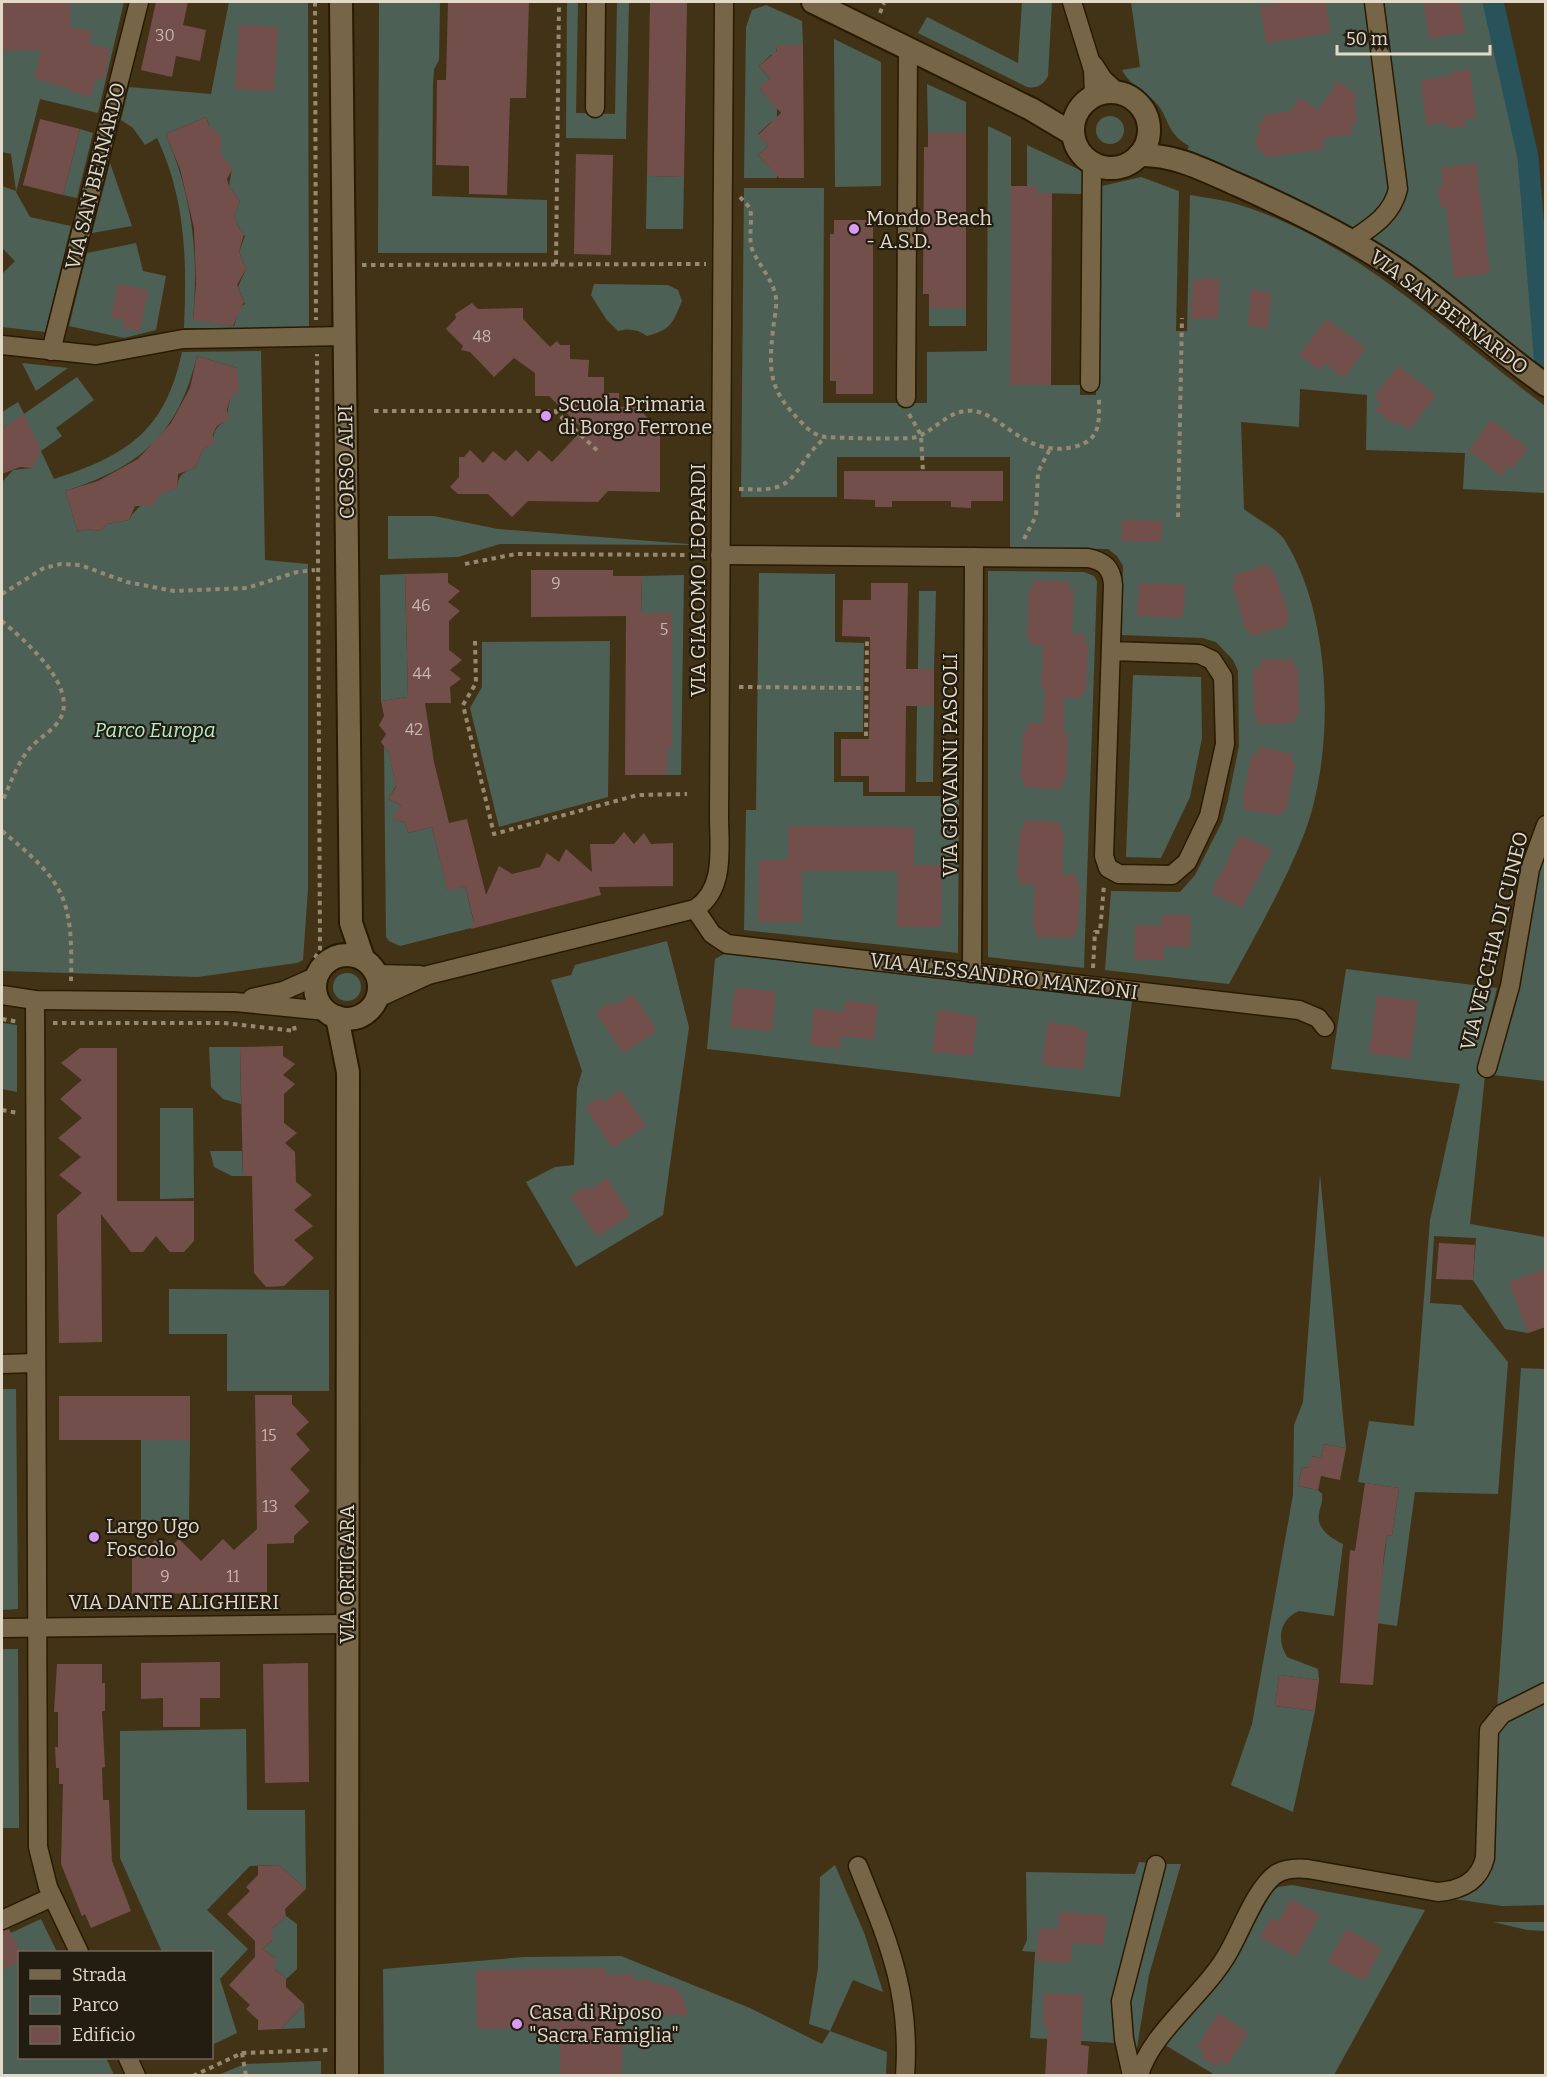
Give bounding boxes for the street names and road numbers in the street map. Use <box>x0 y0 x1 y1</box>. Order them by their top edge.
street label: VIA SAN BERNARDO <box>60 80 130 272</box>
street label: VIA SAN BERNARDO <box>1365 245 1533 379</box>
street label: CORSO ALPI <box>333 405 359 519</box>
street label: VIA GIACOMO LEOPARDI <box>686 463 710 697</box>
street label: VIA GIOVANNI PASCOLI <box>938 653 962 877</box>
street label: VIA VECCHIA DI CUNEO <box>1455 829 1533 1053</box>
street label: VIA ALESSANDRO MANZONI <box>869 948 1139 1004</box>
street label: VIA ORTIGARA <box>335 1504 359 1644</box>
street label: VIA DANTE ALIGHIERI <box>69 1590 279 1614</box>

